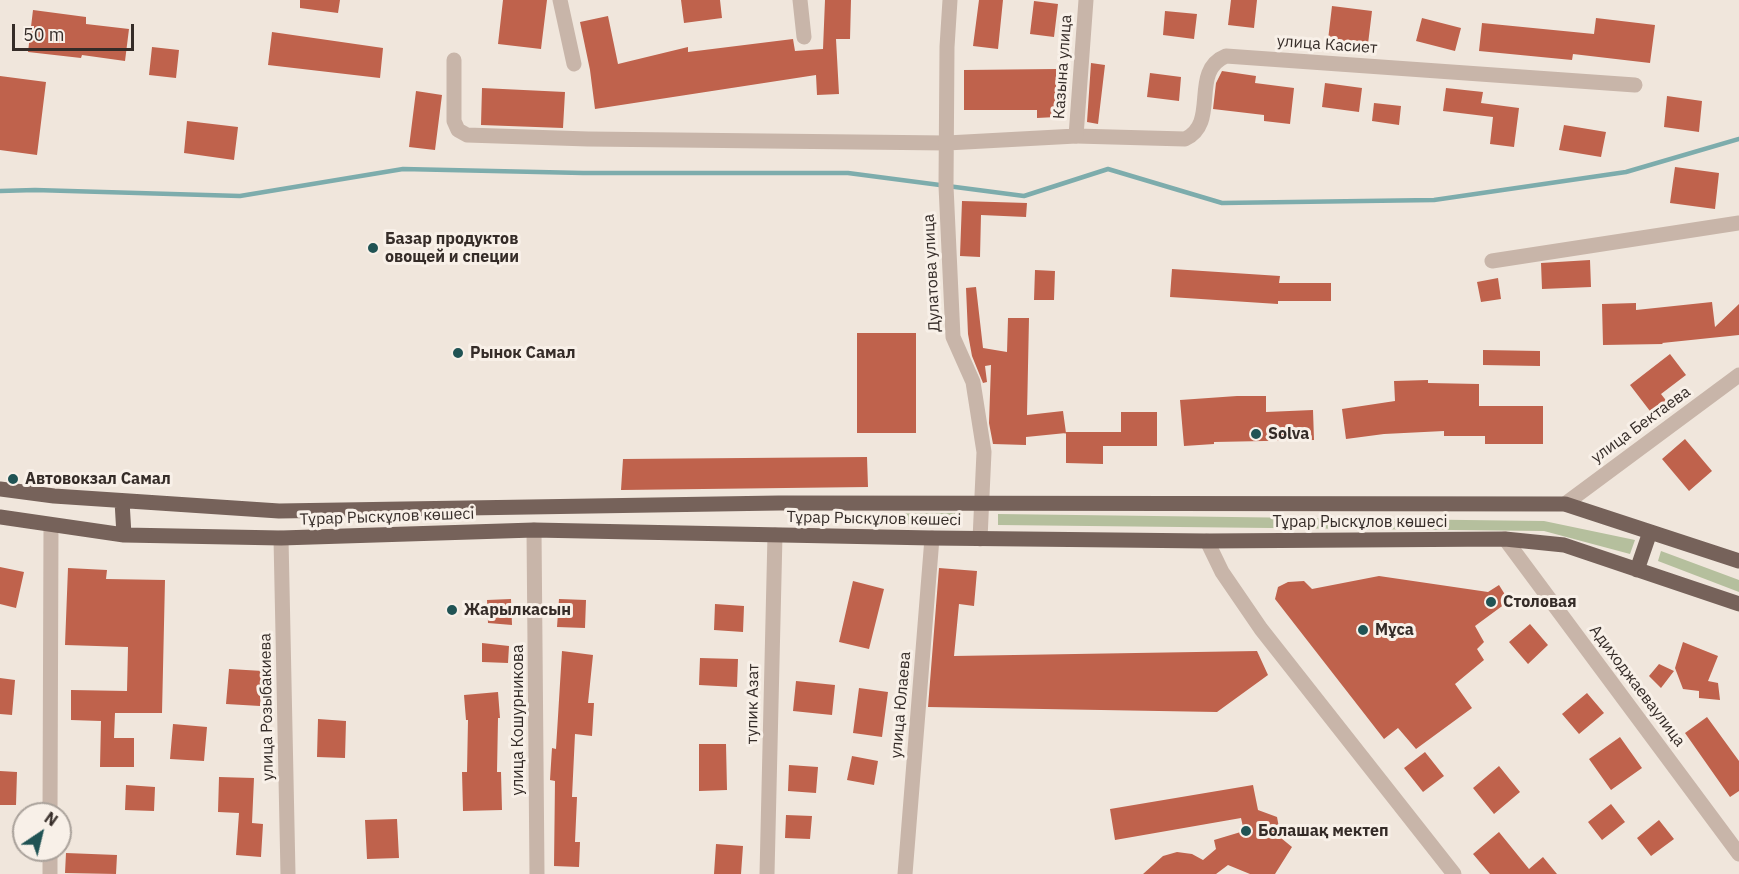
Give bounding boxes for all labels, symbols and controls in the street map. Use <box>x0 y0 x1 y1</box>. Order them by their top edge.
scale bar <box>15 12 136 50</box>
street label: Казына улица <box>1050 14 1076 120</box>
text: 50 m <box>23 23 65 46</box>
street label: улица Касиет <box>1276 32 1378 58</box>
street label: Дулатова улица <box>919 213 945 333</box>
place label: Базар продуктов овощей и специи <box>385 229 519 267</box>
marker: Базар продуктов овощей и специи <box>366 241 380 255</box>
place label: Рынок Самал <box>470 343 576 363</box>
marker: Рынок Самал <box>451 346 465 360</box>
street label: улица Бектаева <box>1588 383 1694 467</box>
place label: Solva <box>1268 424 1309 444</box>
marker: Solva <box>1249 427 1263 441</box>
place label: Автовокзал Самал <box>25 469 171 489</box>
marker: Автовокзал Самал <box>6 472 20 486</box>
street label: Тұрар Рыскұлов көшесі <box>299 504 475 530</box>
street label: Тұрар Рыскұлов көшесі <box>786 508 962 530</box>
street label: Тұрар Рыскұлов көшесі <box>1273 512 1447 532</box>
place label: Столовая <box>1503 592 1577 612</box>
marker: Столовая <box>1484 595 1498 609</box>
place label: Жарылкасын <box>464 600 571 620</box>
marker: Жарылкасын <box>445 603 459 617</box>
place label: Мұса <box>1375 620 1414 640</box>
street label: Адиходжаеваулица <box>1585 622 1689 750</box>
marker: Мұса <box>1356 623 1370 637</box>
street label: улица Розыбакиева <box>256 633 278 781</box>
street label: улица Кошурникова <box>508 645 528 795</box>
street label: улица Юлаева <box>887 651 915 759</box>
street label: тупик Азат <box>743 663 763 745</box>
north arrow <box>12 802 72 862</box>
text: N <box>41 807 62 830</box>
place label: Болашақ мектеп <box>1258 821 1389 841</box>
marker: Болашақ мектеп <box>1239 824 1253 838</box>

